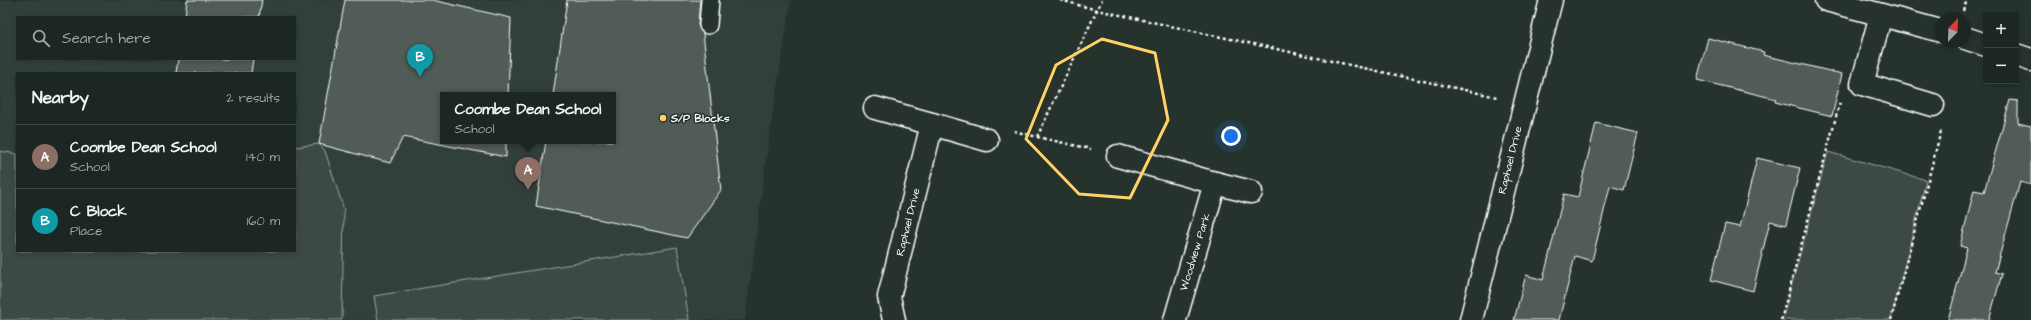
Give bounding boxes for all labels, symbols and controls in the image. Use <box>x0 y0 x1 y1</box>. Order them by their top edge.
north arrow <box>1935 12 1971 48</box>
map controls <box>1983 12 2019 84</box>
button: + <box>1983 12 2019 48</box>
search box <box>16 16 296 60</box>
icon: search <box>30 27 52 49</box>
text: Search here <box>62 28 151 49</box>
pin: B <box>407 44 433 77</box>
button: − <box>1983 48 2019 84</box>
text: Nearby <box>32 86 89 110</box>
text: 2 results <box>226 89 280 107</box>
popup <box>440 92 616 144</box>
text: Coombe Dean School <box>455 99 601 120</box>
place label: S/P Blocks <box>670 111 730 126</box>
marker: S/P Blocks <box>658 113 668 123</box>
text: School <box>455 120 494 138</box>
street label: Raphael Drive <box>1494 125 1526 195</box>
your location <box>1221 126 1241 146</box>
text: Coombe Dean School <box>70 137 216 158</box>
text: A <box>41 148 49 166</box>
text: 140 m <box>246 148 280 166</box>
pin: A <box>515 157 541 190</box>
text: School <box>70 158 110 176</box>
street label: Raphael Drive <box>892 187 924 257</box>
text: C Block <box>70 201 127 222</box>
street label: Woodview Park <box>1176 211 1214 293</box>
text: B <box>40 212 50 230</box>
text: 160 m <box>247 212 280 230</box>
text: Place <box>70 222 102 240</box>

